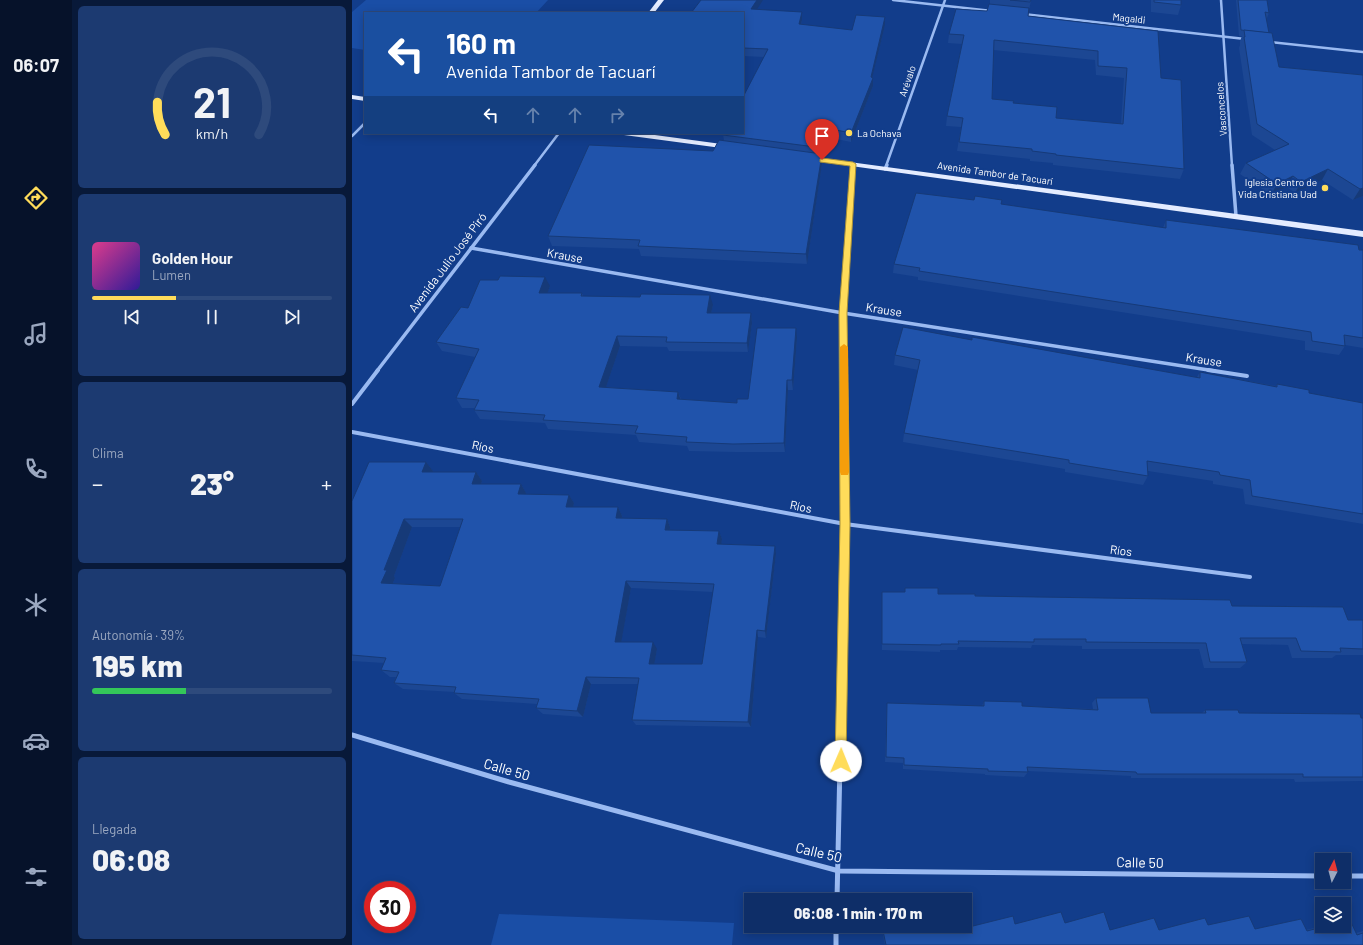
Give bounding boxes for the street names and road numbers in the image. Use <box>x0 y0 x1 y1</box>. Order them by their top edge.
street label: Magaldi <box>1112 10 1146 26</box>
street label: Arévalo <box>896 64 918 98</box>
street label: Vasconcelos <box>1213 81 1229 137</box>
street label: Avenida Tambor de Tacuarí <box>936 159 1054 187</box>
street label: Avenida Julio José Piró <box>405 210 489 314</box>
street label: Krause <box>546 245 584 265</box>
street label: Krause <box>865 299 903 319</box>
street label: Krause <box>1185 349 1223 369</box>
street label: Ríos <box>471 437 495 455</box>
street label: Ríos <box>789 497 813 515</box>
street label: Ríos <box>1109 542 1133 558</box>
street label: Calle 50 <box>482 754 532 784</box>
street label: Calle 50 <box>794 838 844 866</box>
street label: Calle 50 <box>1116 853 1164 871</box>

